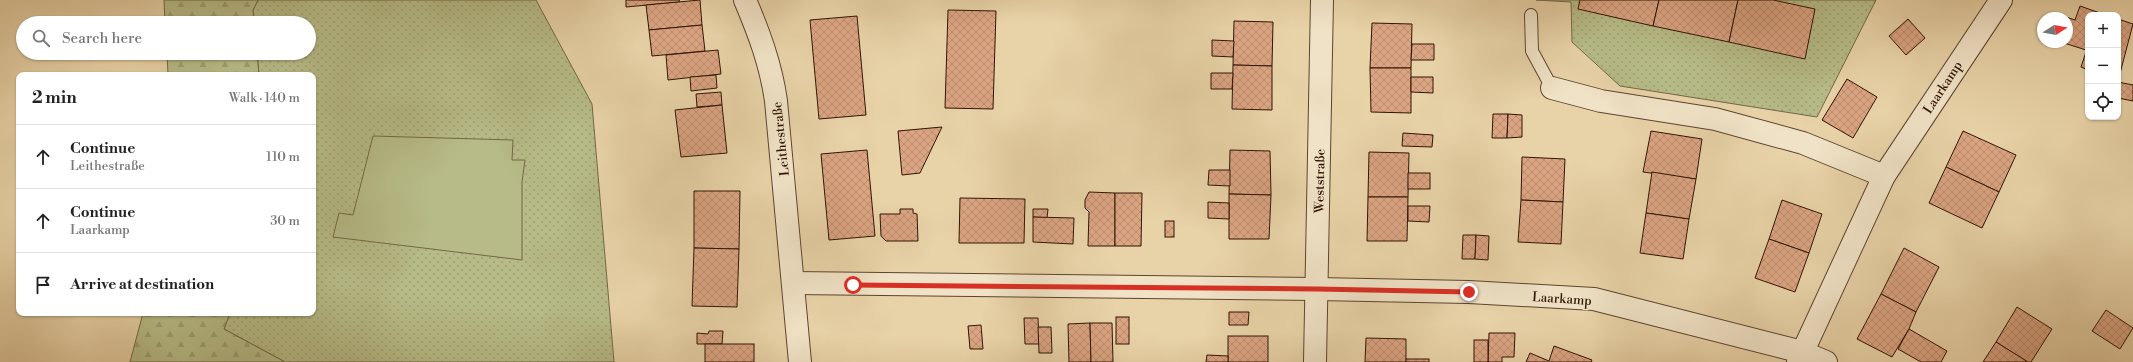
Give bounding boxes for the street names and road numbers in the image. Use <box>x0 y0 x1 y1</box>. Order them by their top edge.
street label: Laarkamp <box>1920 58 1966 117</box>
street label: Leithestraße <box>769 100 793 177</box>
street label: Weststraße <box>1311 148 1329 214</box>
street label: Laarkamp <box>1532 289 1592 309</box>

